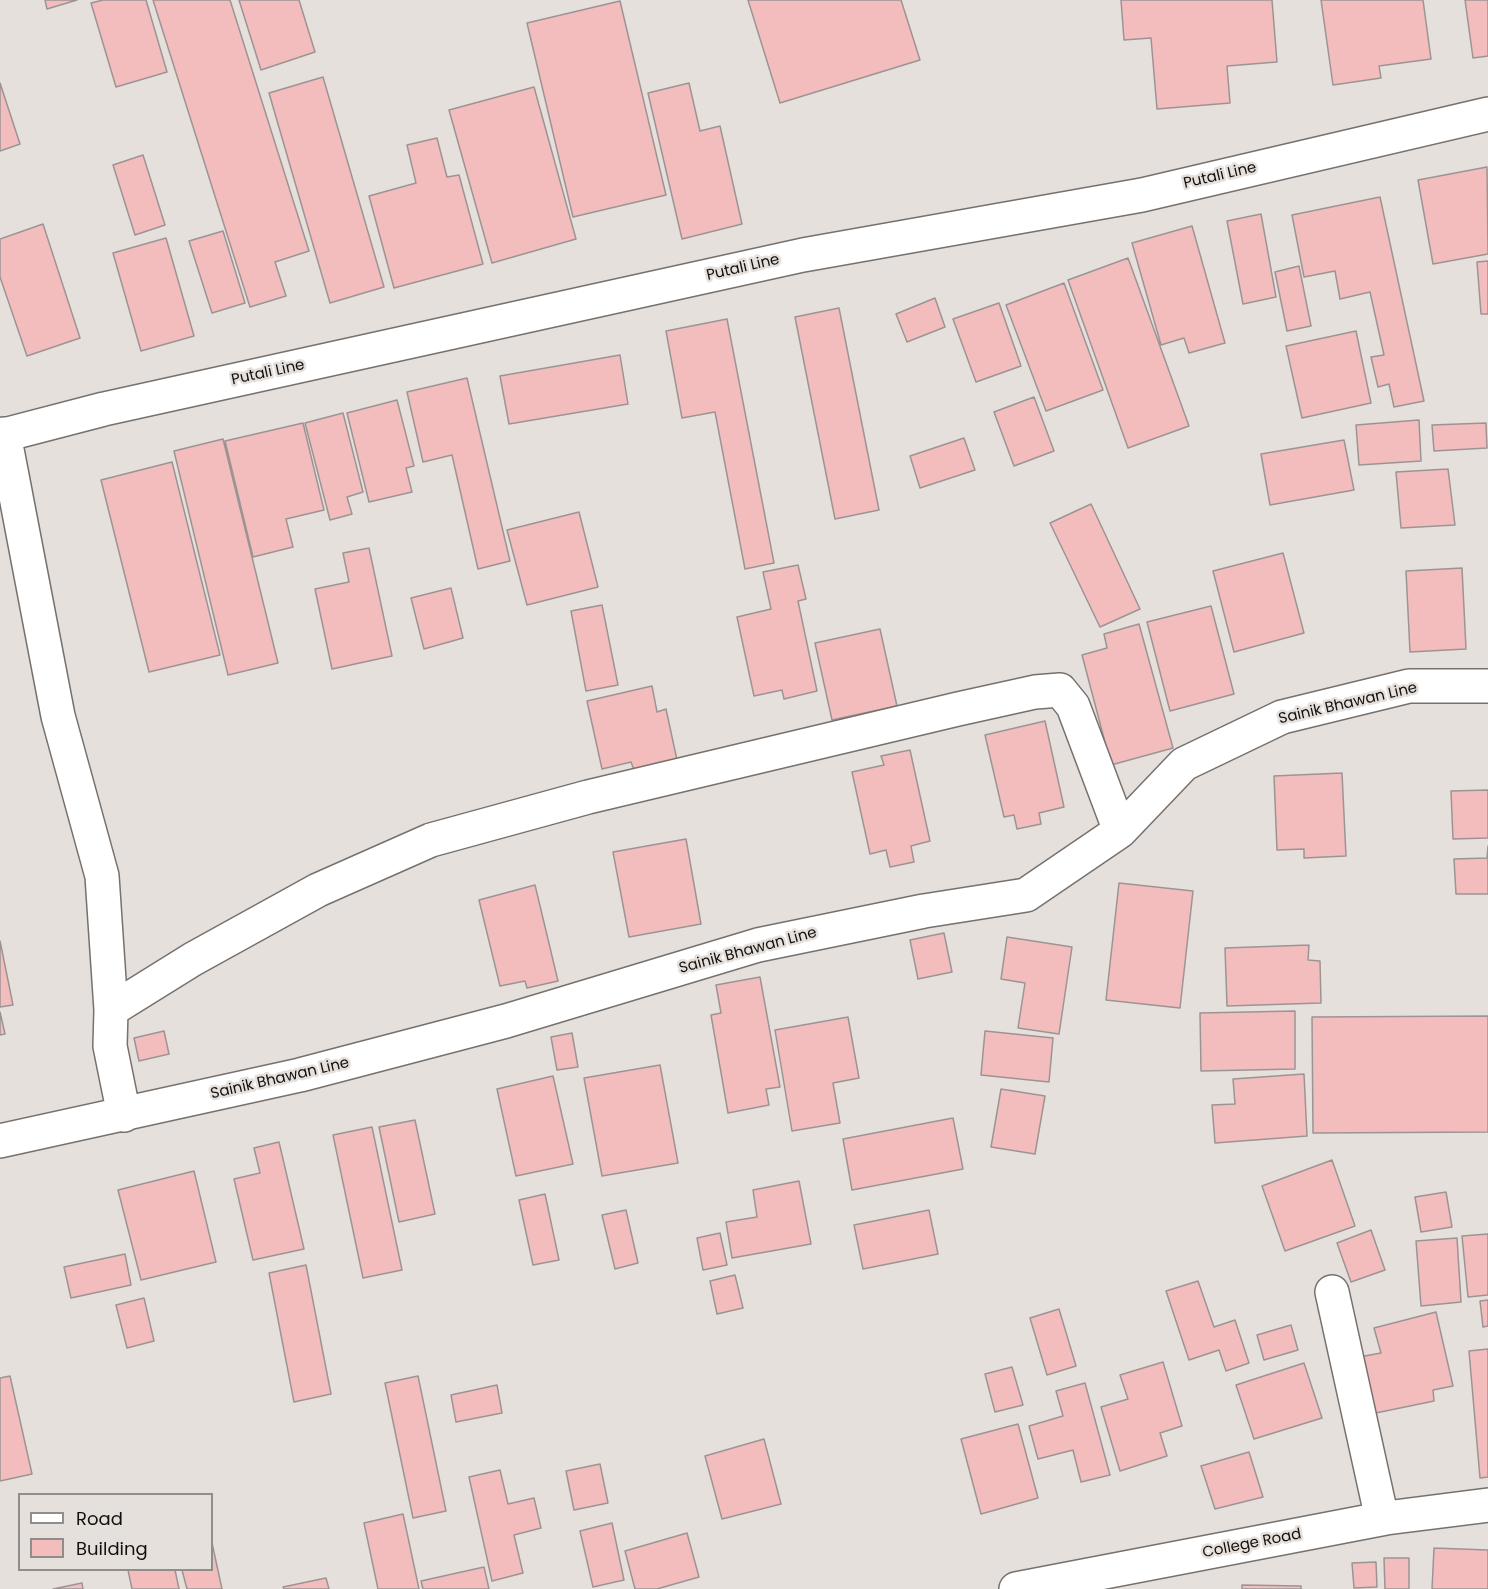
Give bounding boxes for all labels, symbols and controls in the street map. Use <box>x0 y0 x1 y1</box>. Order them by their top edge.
street label: Putali Line <box>1182 159 1258 193</box>
street label: Putali Line <box>705 251 781 285</box>
street label: Putali Line <box>230 356 306 390</box>
street label: Sainik Bhawan Line <box>1277 679 1419 729</box>
street label: Sainik Bhawan Line <box>677 924 819 978</box>
street label: Sainik Bhawan Line <box>209 1054 351 1104</box>
legend <box>18 1493 213 1571</box>
text: Road <box>76 1506 123 1531</box>
street label: College Road <box>1201 1526 1303 1562</box>
text: Building <box>76 1536 148 1561</box>

